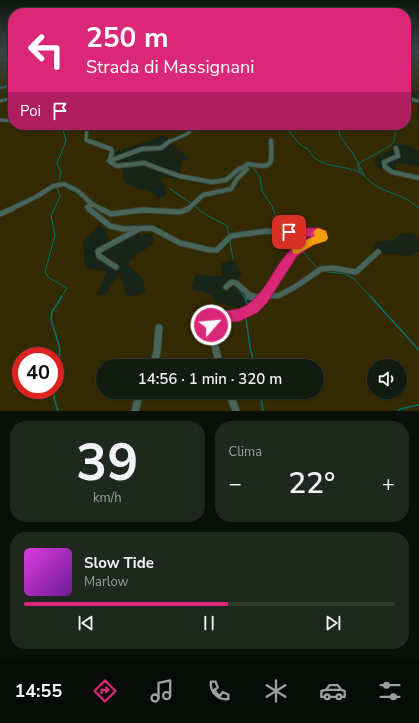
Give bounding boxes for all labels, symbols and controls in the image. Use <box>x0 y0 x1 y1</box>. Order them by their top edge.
text: 250 m <box>86 19 169 57</box>
icon: left <box>20 24 72 76</box>
text: Strada di Massignani <box>86 55 254 79</box>
icon: arrive <box>49 100 71 122</box>
text: Poi <box>20 101 41 121</box>
pin <box>272 215 306 249</box>
icon: arrive <box>278 221 300 243</box>
position arrow <box>190 304 232 346</box>
speed limit sign: 40 <box>12 347 64 399</box>
map controls <box>367 359 407 399</box>
button: sound <box>367 359 407 399</box>
text: 14:56 · 1 min · 320 m <box>138 369 282 389</box>
text: 39 <box>76 427 138 498</box>
text: Clima <box>229 443 262 461</box>
text: 22° <box>288 463 335 504</box>
text: − <box>229 469 242 499</box>
text: + <box>382 469 395 499</box>
text: km/h <box>93 489 122 507</box>
text: Slow Tide <box>84 553 154 573</box>
text: Marlow <box>84 573 129 591</box>
icon: previous <box>75 612 97 634</box>
icon: pause <box>198 612 220 634</box>
icon: next <box>322 612 344 634</box>
icon: directions <box>91 677 119 705</box>
icon: music <box>148 677 176 705</box>
icon: phone <box>205 677 233 705</box>
icon: climate <box>262 677 290 705</box>
icon: car <box>319 677 347 705</box>
icon: filters <box>376 677 404 705</box>
text: 14:55 <box>15 679 62 703</box>

